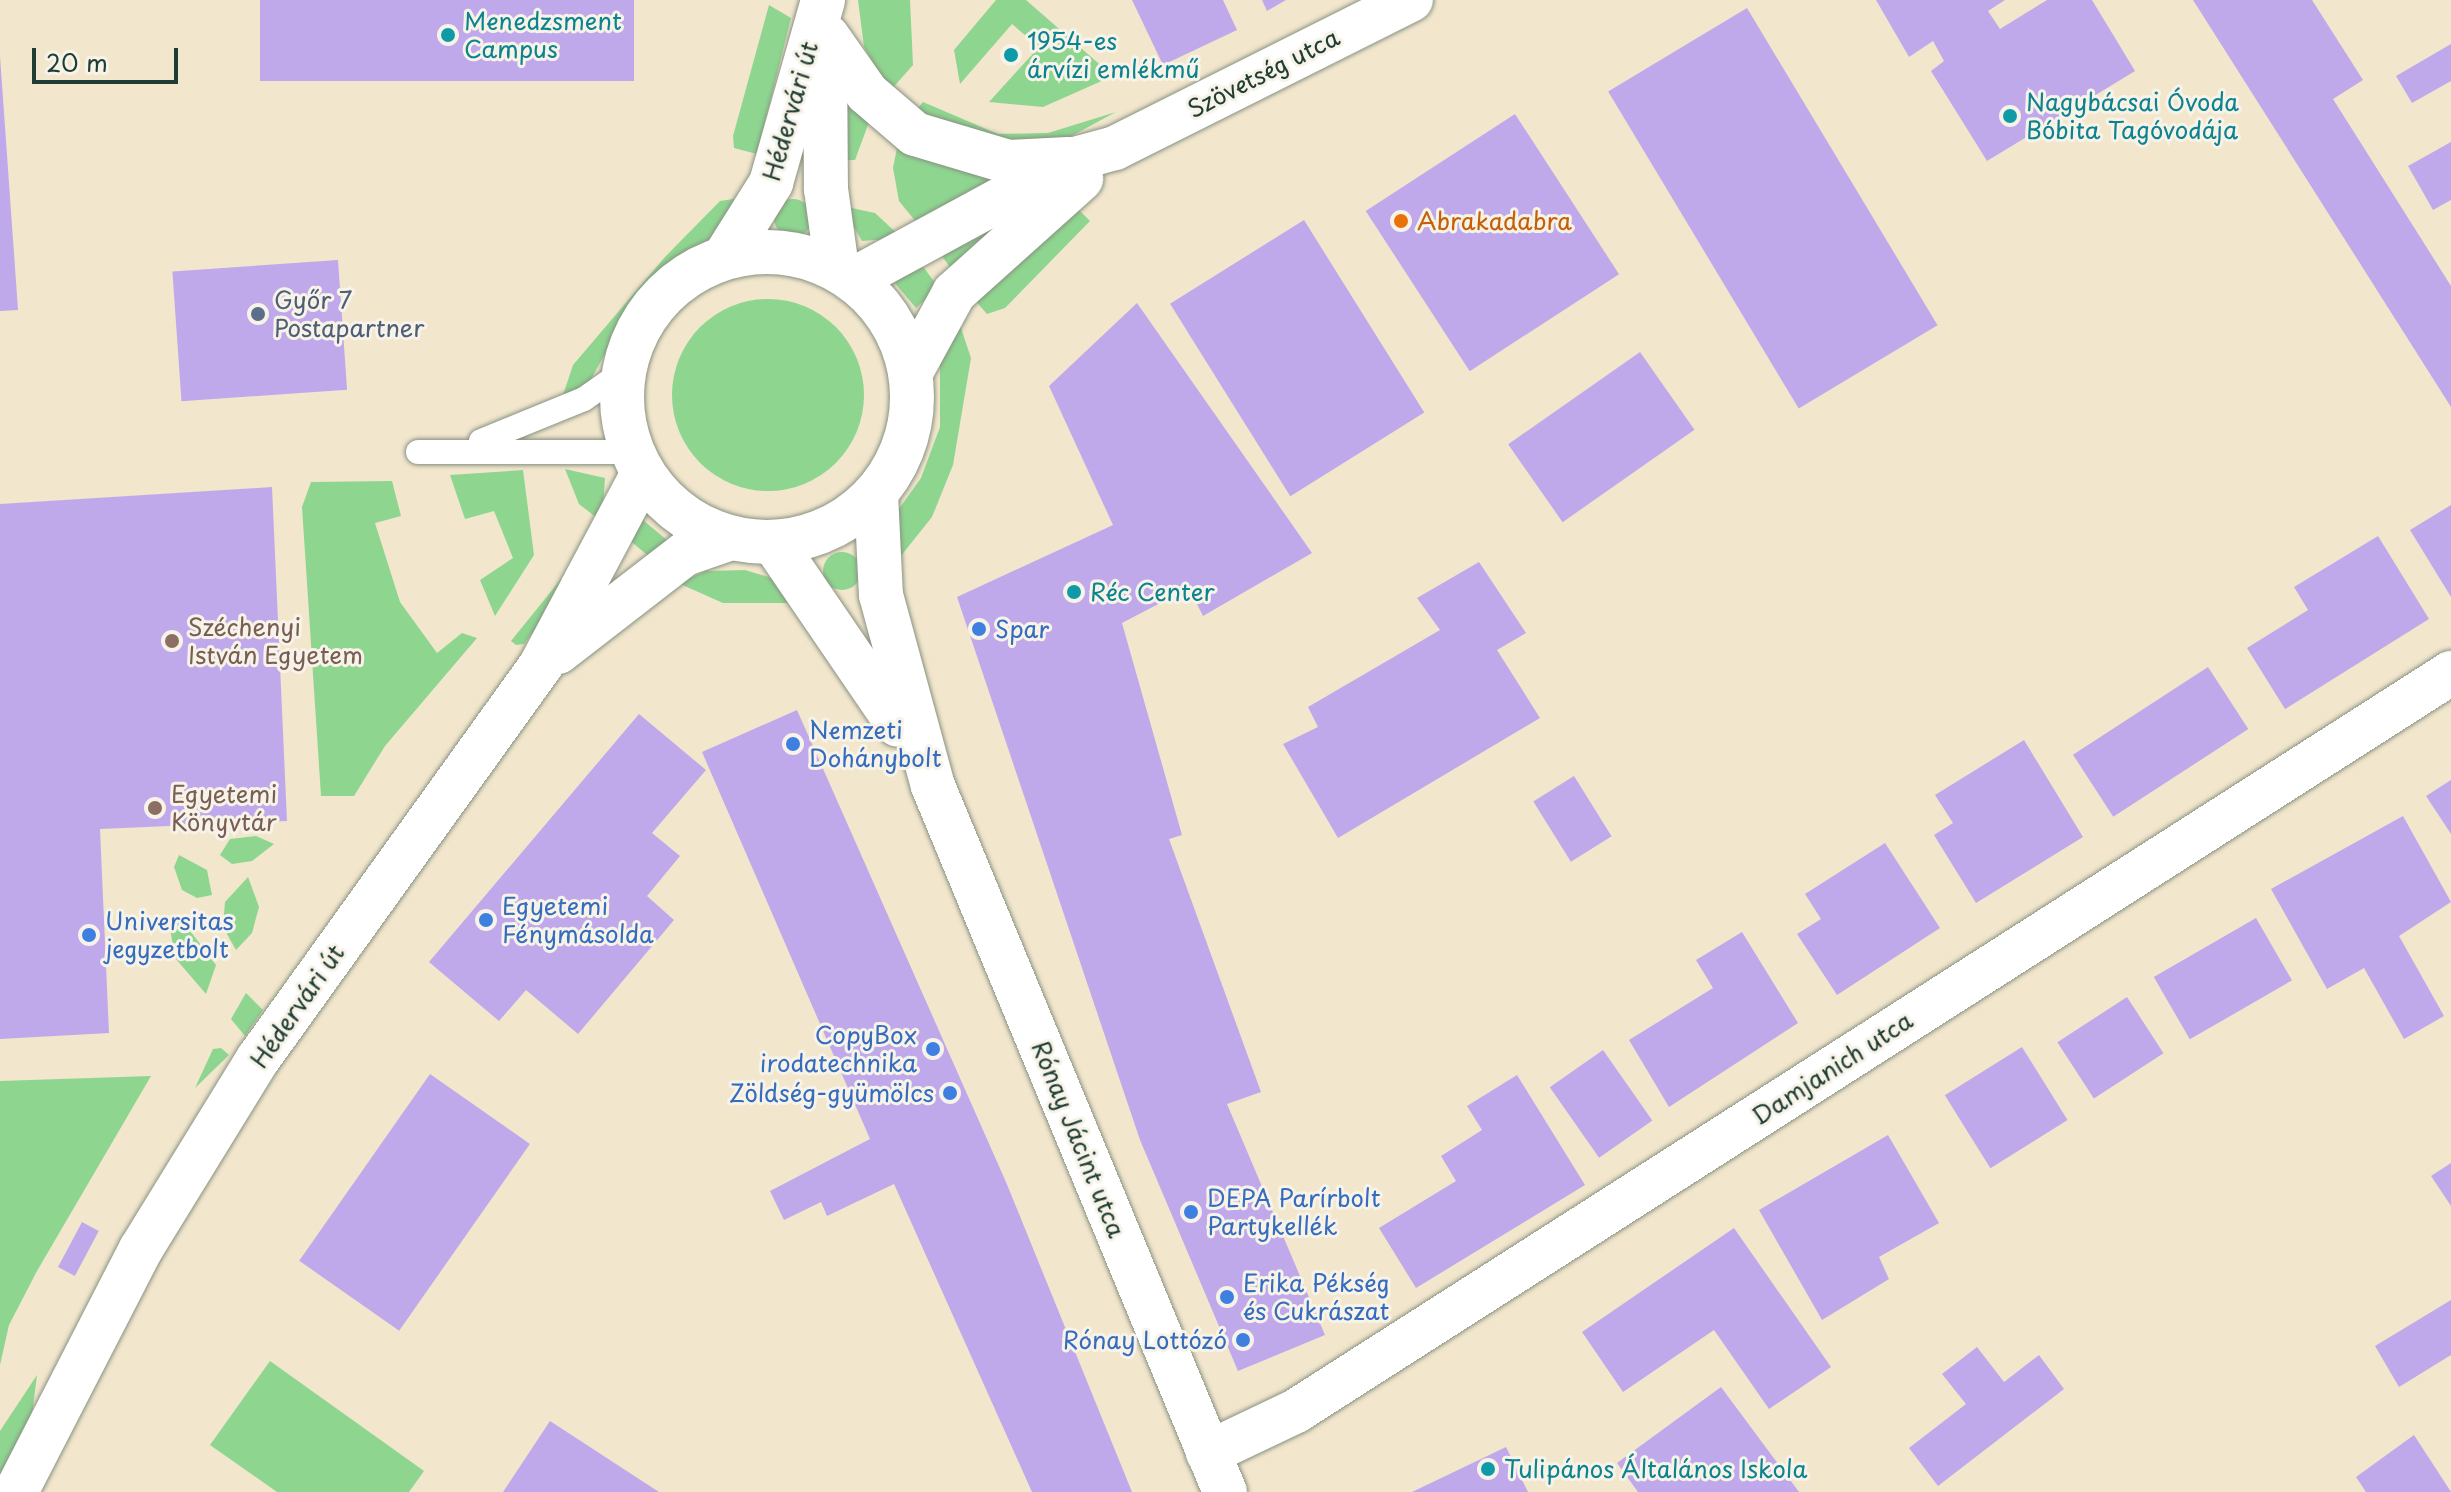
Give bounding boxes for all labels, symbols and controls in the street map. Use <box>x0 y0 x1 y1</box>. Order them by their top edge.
place label: Menedzsment Campus <box>464 7 622 63</box>
street label: Szövetség utca <box>1181 22 1345 124</box>
marker: Menedzsment Campus <box>439 26 457 44</box>
place label: 1954-es árvízi emlékmű <box>1027 27 1201 83</box>
scale bar <box>36 32 182 82</box>
street label: Hédervári út <box>756 38 824 184</box>
text: 20 m <box>46 44 108 80</box>
marker: 1954-es árvízi emlékmű <box>1002 46 1020 64</box>
place label: Nagybácsai Óvoda Bóbita Tagóvodája <box>2026 88 2240 144</box>
marker: Nagybácsai Óvoda Bóbita Tagóvodája <box>2001 107 2019 125</box>
place label: Abrakadabra <box>1417 207 1572 235</box>
marker: Abrakadabra <box>1392 212 1410 230</box>
place label: Győr 7 Postapartner <box>274 286 425 342</box>
marker: Győr 7 Postapartner <box>249 305 267 323</box>
place label: Réc Center <box>1090 578 1219 606</box>
marker: Réc Center <box>1065 583 1083 601</box>
place label: Széchenyi István Egyetem <box>188 613 363 669</box>
place label: Spar <box>995 615 1049 643</box>
marker: Spar <box>970 620 988 638</box>
marker: Széchenyi István Egyetem <box>163 632 181 650</box>
place label: Nemzeti Dohánybolt <box>809 716 942 772</box>
marker: Nemzeti Dohánybolt <box>784 735 802 753</box>
place label: Egyetemi Könyvtár <box>171 780 277 836</box>
marker: Egyetemi Könyvtár <box>146 799 164 817</box>
place label: Egyetemi Fénymásolda <box>502 892 654 948</box>
place label: Universitas jegyzetbolt <box>105 907 234 963</box>
marker: Egyetemi Fénymásolda <box>477 911 495 929</box>
marker: Universitas jegyzetbolt <box>80 926 98 944</box>
street label: Hédervári út <box>244 939 350 1073</box>
street label: Damjanich utca <box>1746 1005 1918 1131</box>
place label: CopyBox irodatechnika <box>760 1021 917 1077</box>
street label: Rónay Jácint utca <box>1026 1036 1132 1242</box>
marker: CopyBox irodatechnika <box>924 1040 942 1058</box>
place label: Zöldség-gyümölcs <box>729 1079 934 1107</box>
marker: Zöldség-gyümölcs <box>941 1084 959 1102</box>
place label: DEPA Parírbolt Partykellék <box>1207 1184 1381 1240</box>
marker: DEPA Parírbolt Partykellék <box>1182 1203 1200 1221</box>
place label: Erika Pékség és Cukrászat <box>1243 1269 1391 1325</box>
marker: Erika Pékség és Cukrászat <box>1218 1288 1236 1306</box>
place label: Rónay Lottózó <box>1063 1326 1227 1354</box>
marker: Rónay Lottózó <box>1234 1331 1252 1349</box>
place label: Tulipános Általános Iskola <box>1504 1455 1807 1483</box>
marker: Tulipános Általános Iskola <box>1479 1460 1497 1478</box>

